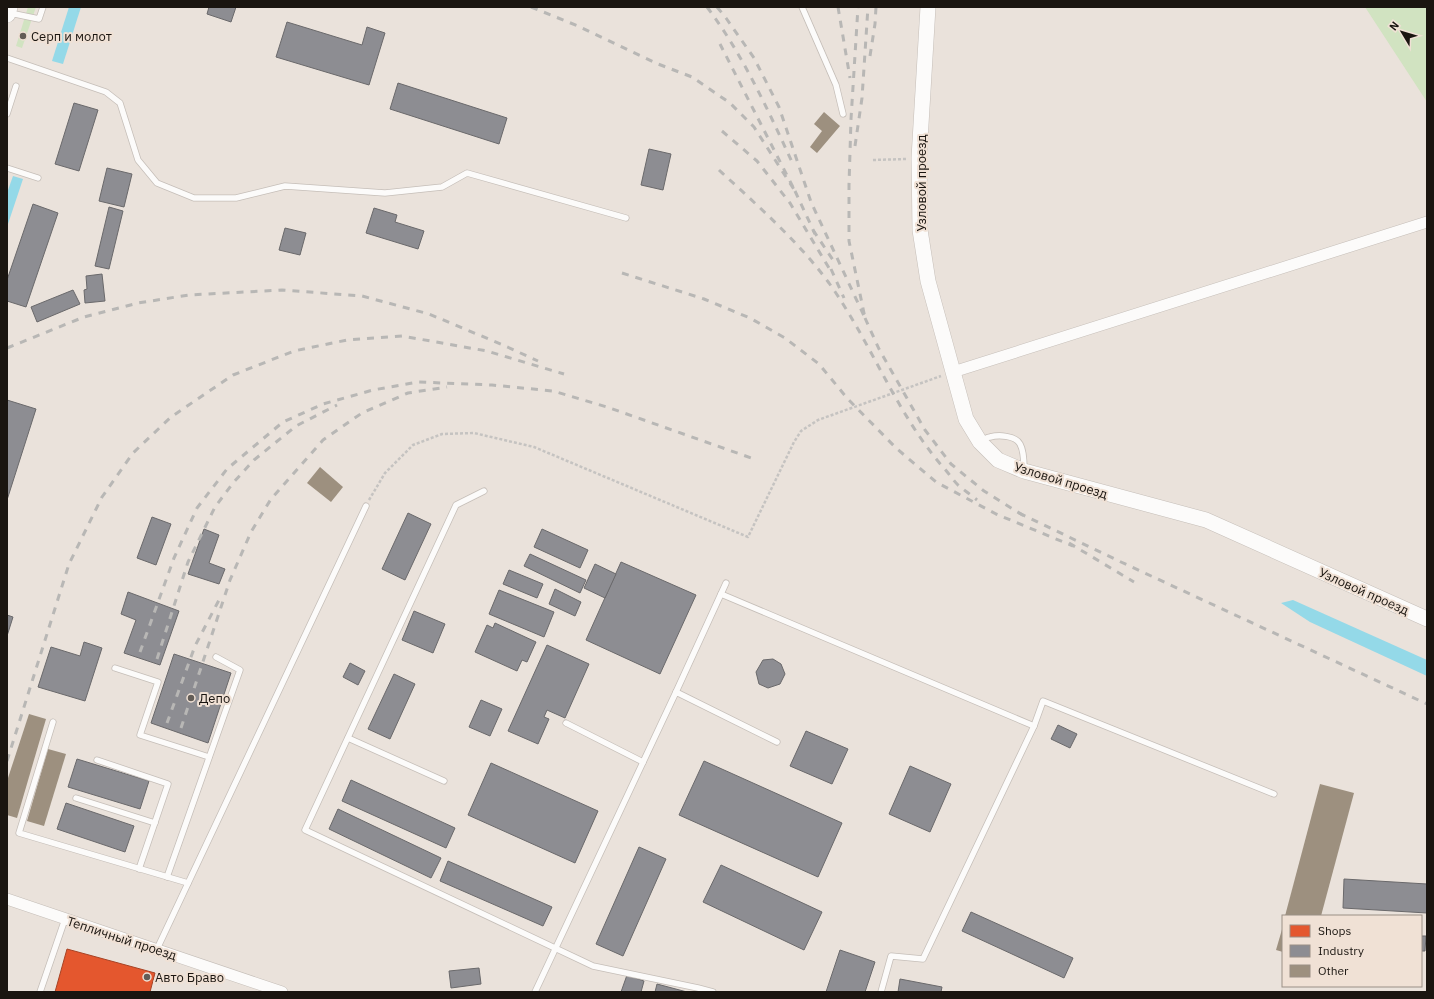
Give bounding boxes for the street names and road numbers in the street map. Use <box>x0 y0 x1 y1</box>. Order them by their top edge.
street label: Узловой проезд <box>913 134 930 232</box>
street label: Узловой проезд <box>1012 458 1110 503</box>
street label: Узловой проезд <box>1316 564 1412 619</box>
street label: Тепличный проезд <box>65 913 179 964</box>

